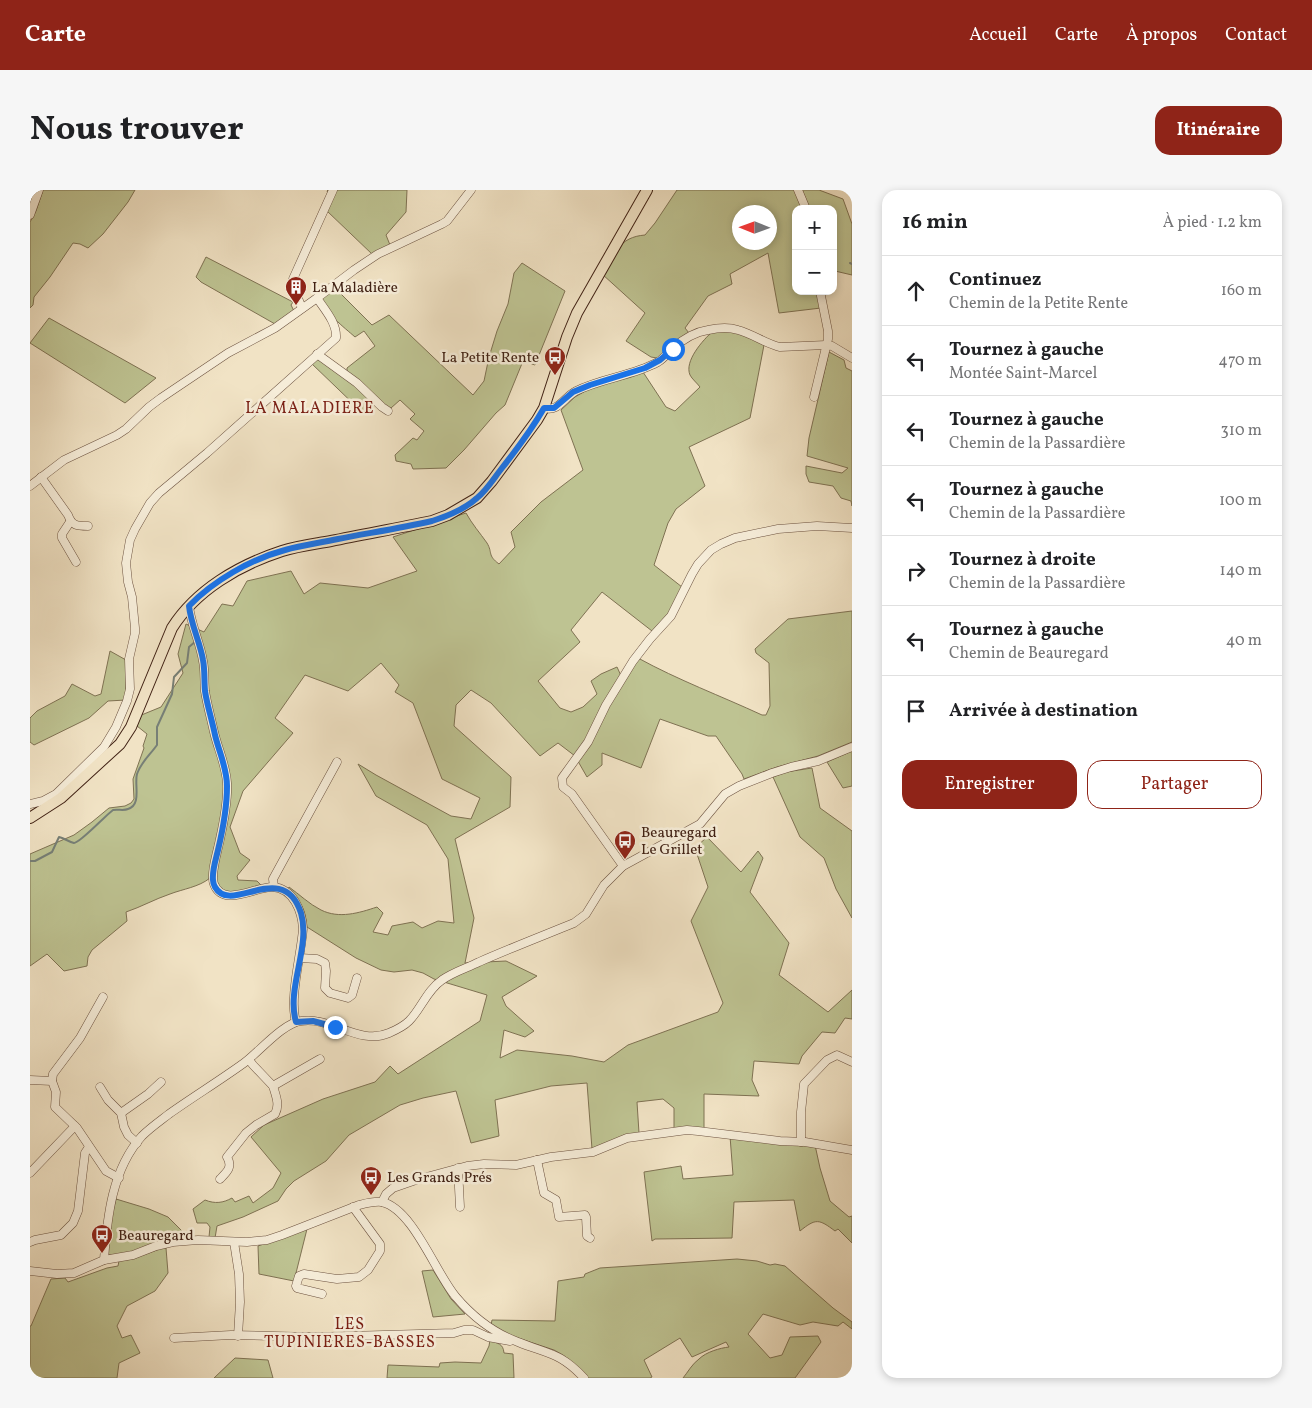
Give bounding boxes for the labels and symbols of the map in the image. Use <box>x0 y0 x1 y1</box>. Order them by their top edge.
north arrow <box>732 205 777 250</box>
building icon: La Maladière <box>284 275 308 306</box>
place label: La Maladière <box>312 278 398 299</box>
route start <box>662 338 685 361</box>
bus stop icon: La Petite Rente <box>543 345 567 376</box>
place label: La Petite Rente <box>441 348 539 369</box>
district label: LA MALADIERE <box>245 398 375 420</box>
place label: Beauregard Le Grillet <box>641 823 717 861</box>
bus stop icon: Beauregard Le Grillet <box>613 829 637 860</box>
route end <box>324 1016 347 1039</box>
bus stop icon: Les Grands Prés <box>359 1165 383 1196</box>
place label: Les Grands Prés <box>387 1168 492 1189</box>
bus stop icon: Beauregard <box>90 1223 114 1254</box>
place label: Beauregard <box>118 1226 194 1247</box>
district label: LES TUPINIERES-BASSES <box>264 1314 436 1354</box>

